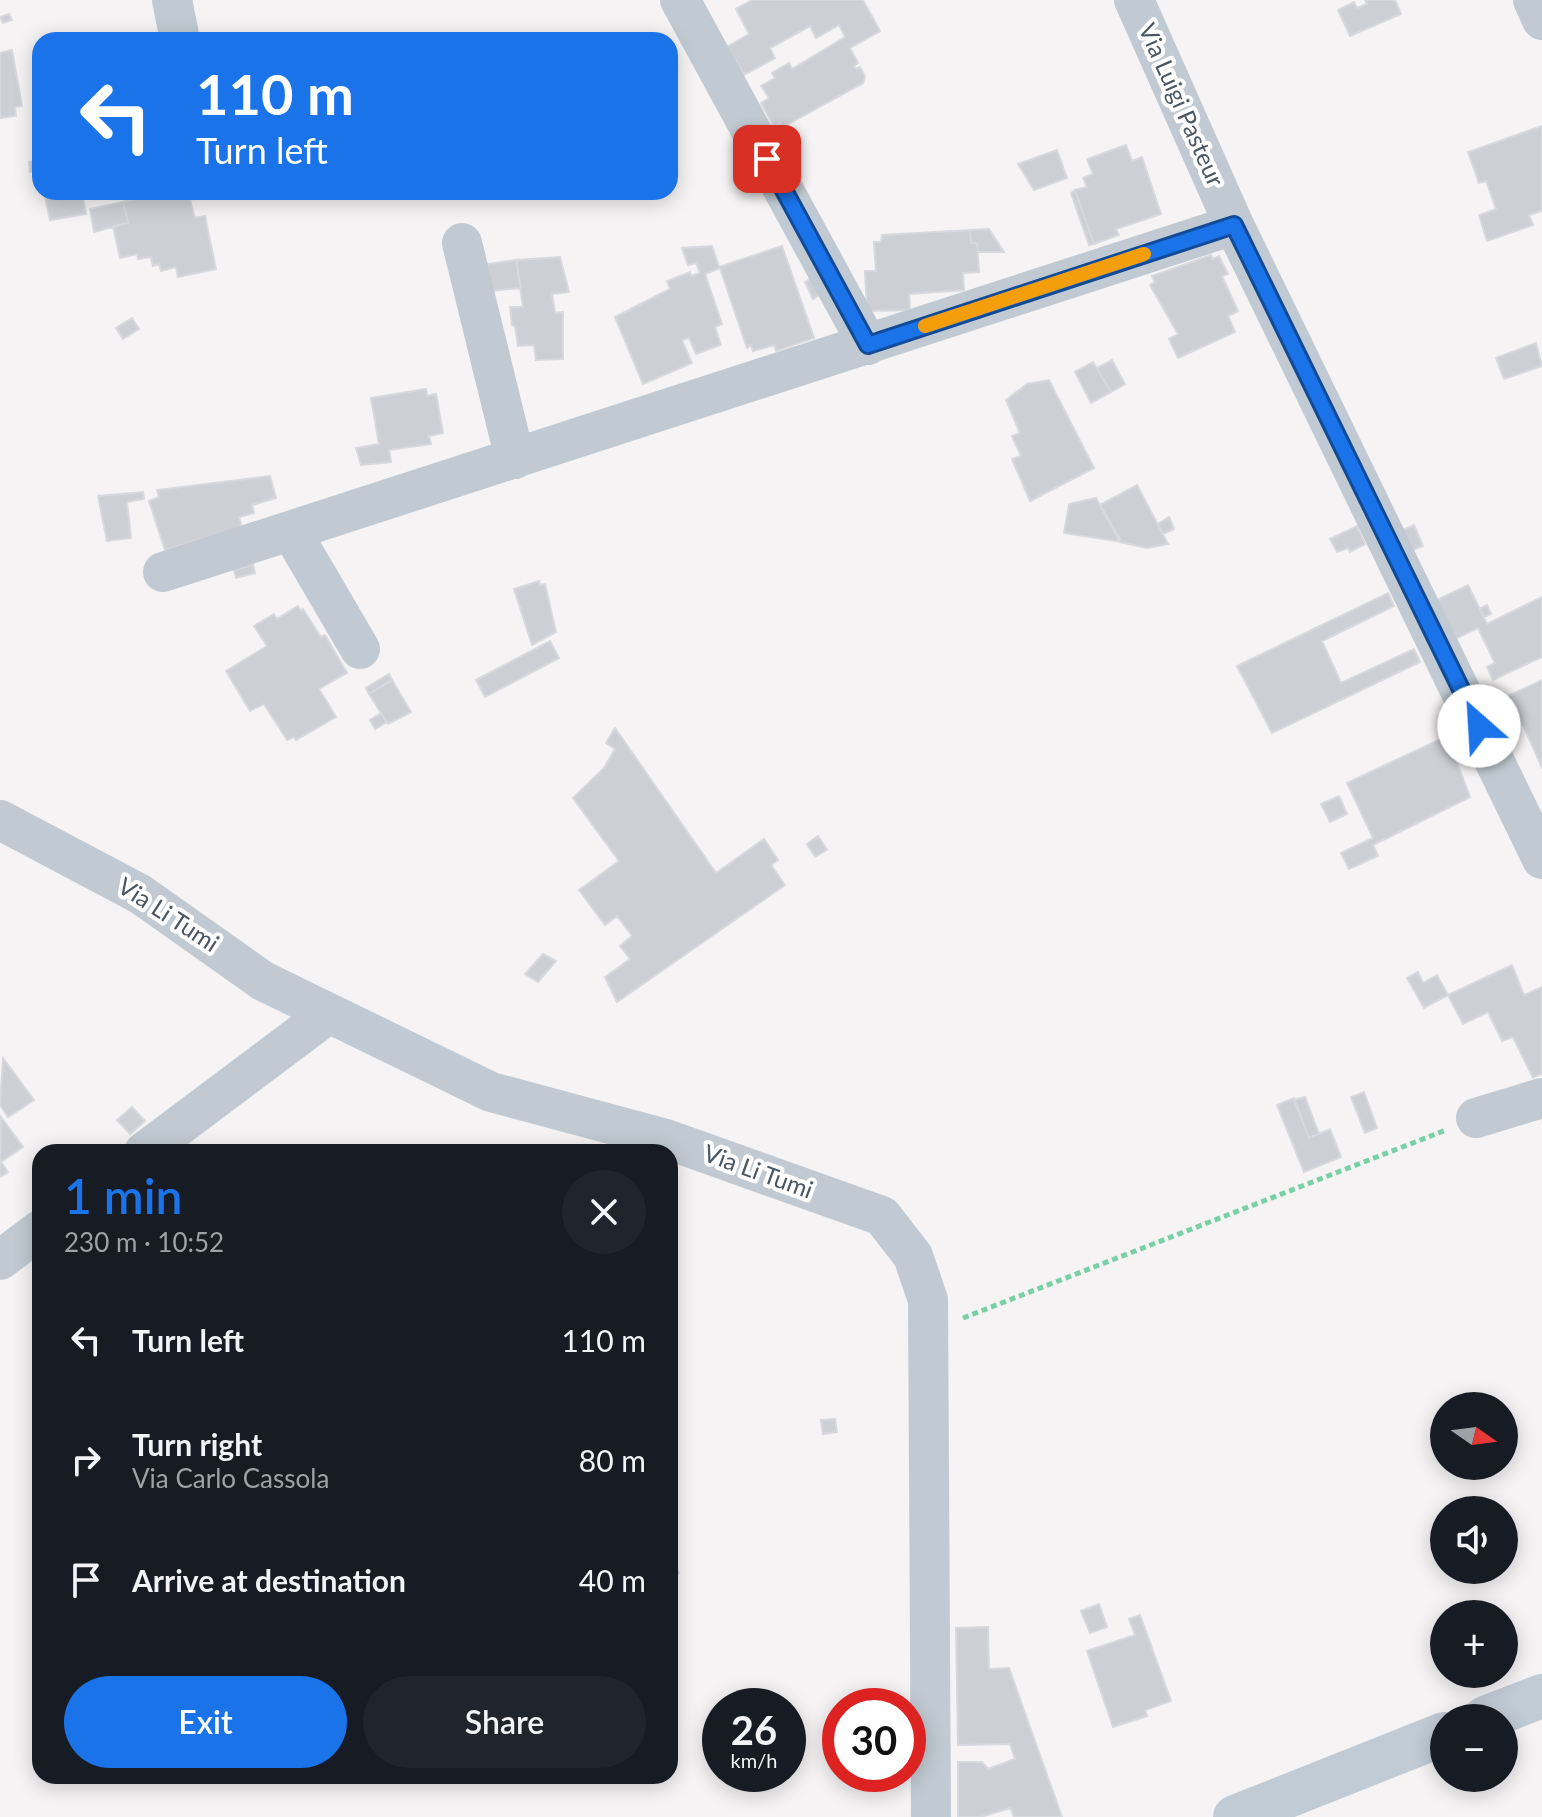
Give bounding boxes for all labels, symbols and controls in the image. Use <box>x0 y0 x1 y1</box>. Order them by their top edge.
street label: Via Luigi Pasteur <box>1134 19 1231 190</box>
text: 110 m <box>196 60 354 127</box>
icon: left <box>64 64 168 168</box>
pin <box>733 125 801 193</box>
text: Turn left <box>196 128 328 172</box>
icon: arrive <box>745 137 789 181</box>
position arrow <box>1437 684 1521 768</box>
street label: Via Li Tumi <box>113 870 225 957</box>
street label: Via Li Tumi <box>700 1137 817 1204</box>
text: 1 min <box>64 1167 182 1224</box>
button: close <box>562 1170 646 1254</box>
text: 230 m · 10:52 <box>64 1226 224 1258</box>
icon: left <box>64 1318 108 1362</box>
text: Turn left <box>132 1322 244 1358</box>
text: 110 m <box>561 1322 646 1358</box>
north arrow <box>1430 1392 1518 1480</box>
map controls <box>1430 1392 1518 1792</box>
text: Turn right <box>132 1426 262 1462</box>
icon: right <box>64 1438 108 1482</box>
text: 80 m <box>579 1442 646 1478</box>
text: Via Carlo Cassola <box>132 1462 329 1494</box>
button: sound <box>1430 1496 1518 1584</box>
icon: arrive <box>64 1558 108 1602</box>
text: Arrive at destination <box>132 1562 406 1598</box>
text: 40 m <box>579 1562 646 1598</box>
button: + <box>1430 1600 1518 1688</box>
button: Exit <box>64 1676 347 1768</box>
button: Share <box>363 1676 646 1768</box>
speed limit sign: 30 <box>822 1688 926 1792</box>
button: − <box>1430 1704 1518 1792</box>
text: 26 <box>731 1706 777 1754</box>
text: km/h <box>731 1748 777 1772</box>

